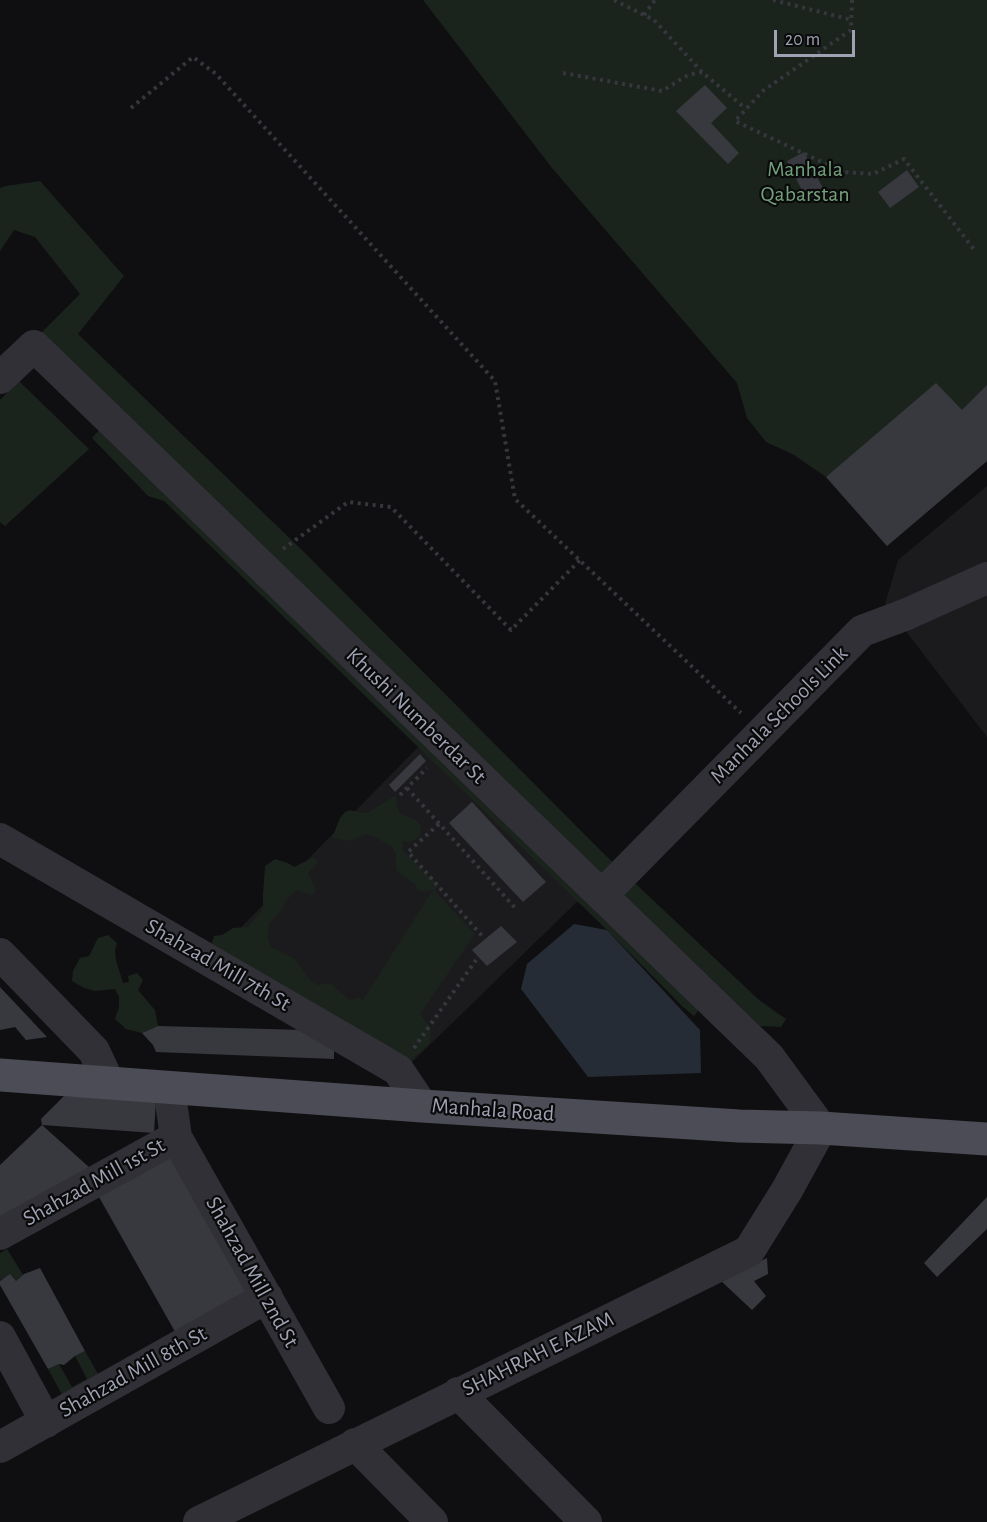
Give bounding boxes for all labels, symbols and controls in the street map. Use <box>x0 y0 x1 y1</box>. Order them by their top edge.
scale bar <box>777 18 858 56</box>
text: 20 m <box>785 31 820 49</box>
park label: Manhala Qabarstan <box>760 156 850 208</box>
street label: Manhala Schools Link <box>705 641 853 789</box>
street label: Khushi Numberdar St <box>340 642 492 790</box>
street label: Shahzad Mill 7th St <box>141 913 295 1017</box>
street label: Manhala Road <box>431 1093 555 1127</box>
street label: Shahzad Mill 1st St <box>18 1132 170 1232</box>
street label: Shahzad Mill 2nd St <box>200 1192 304 1352</box>
street label: SHAHRAH E AZAM <box>458 1306 618 1402</box>
street label: Shahzad Mill 8th St <box>55 1321 211 1423</box>

